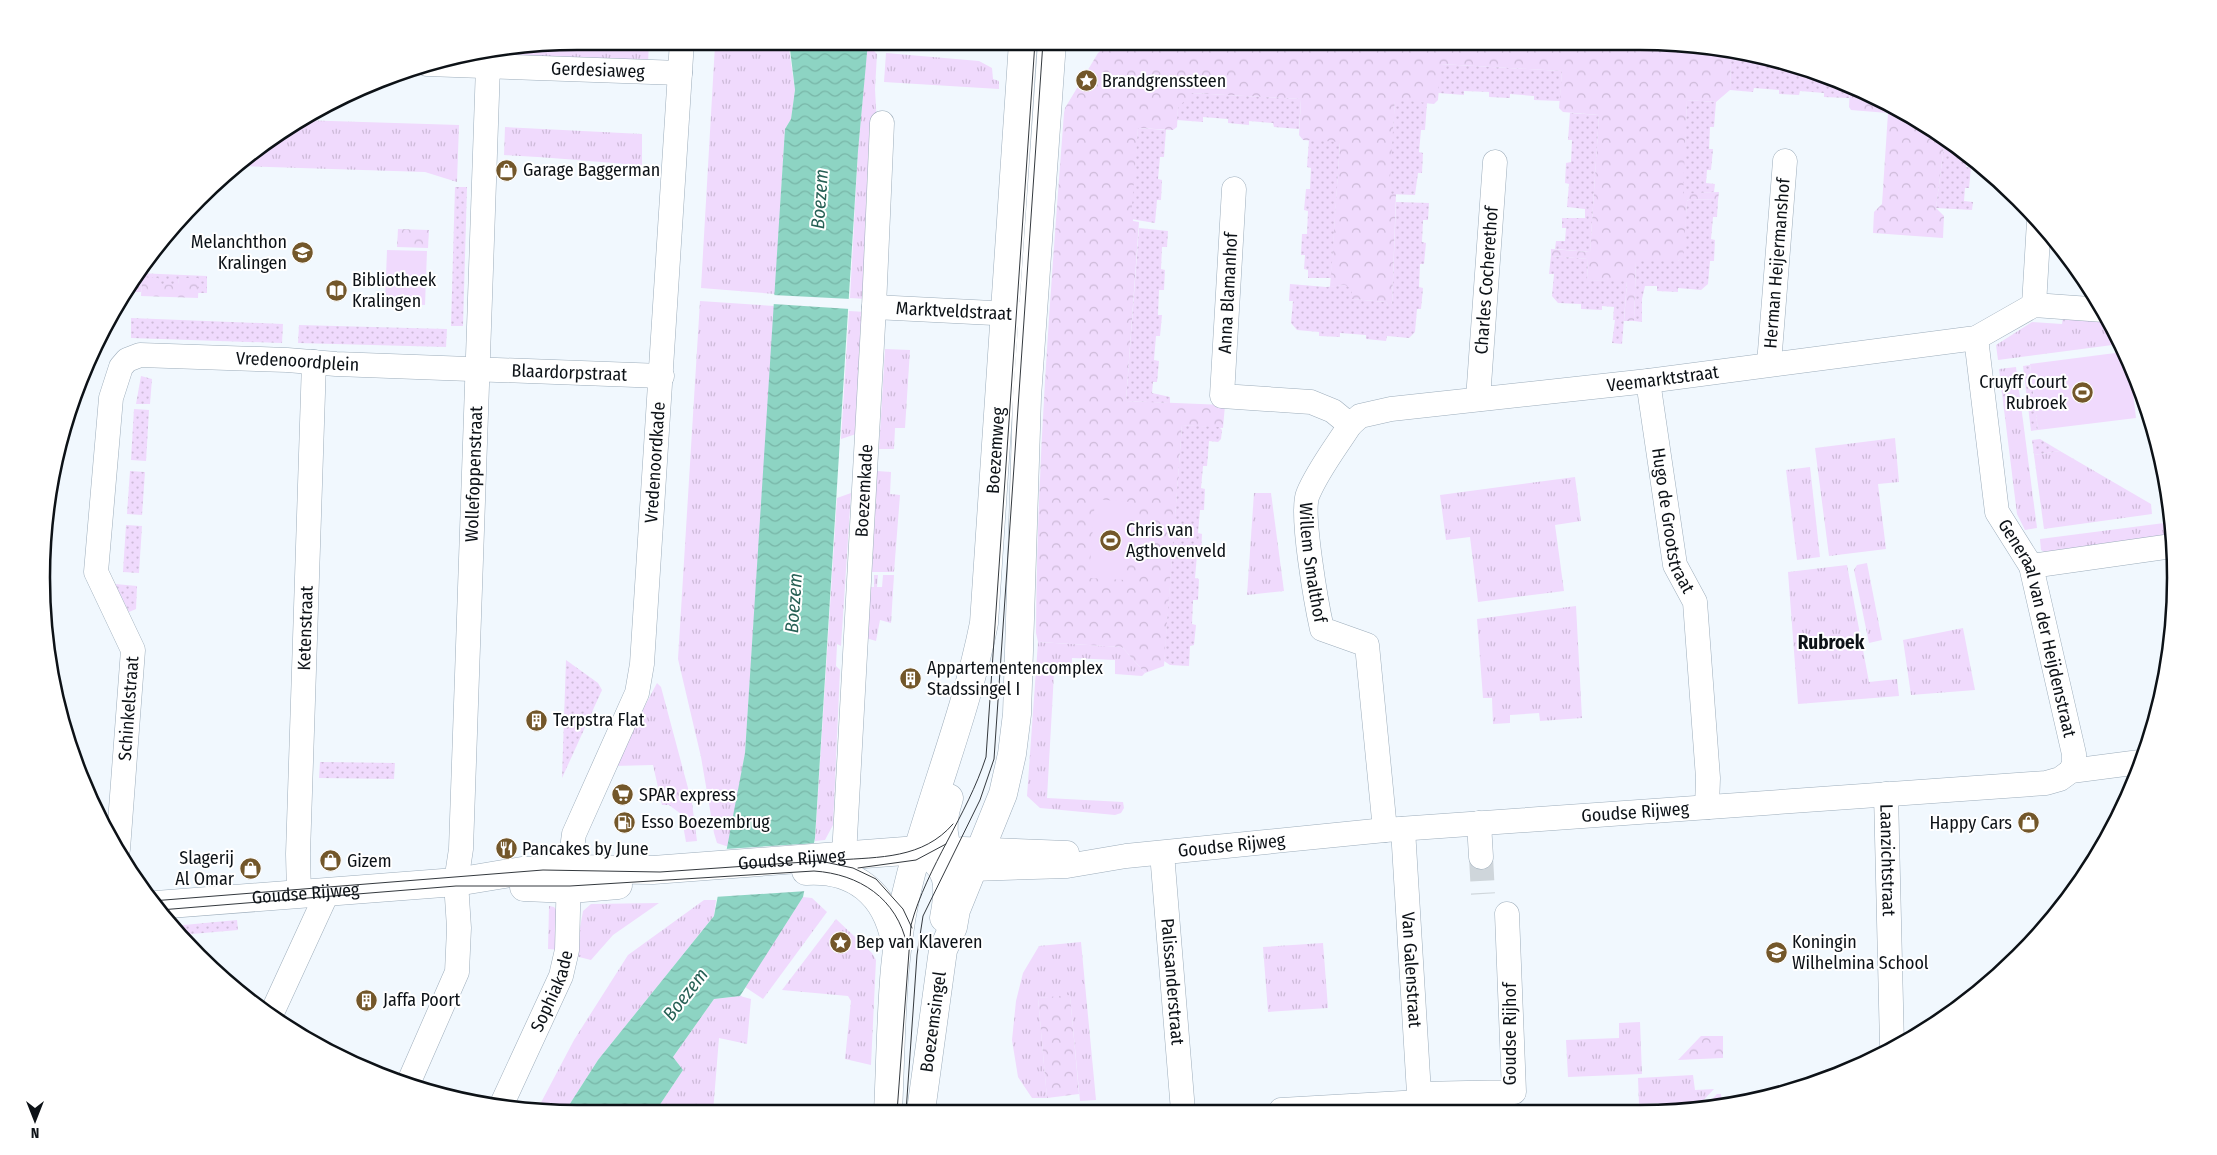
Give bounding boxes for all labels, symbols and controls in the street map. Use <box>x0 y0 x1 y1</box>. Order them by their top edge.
street label: Gerdesiaweg <box>551 57 646 83</box>
place icon: Brandgrenssteen <box>1074 69 1098 93</box>
place label: Brandgrenssteen <box>1102 70 1226 92</box>
shop icon: Garage Baggerman <box>495 158 519 182</box>
place label: Garage Baggerman <box>523 159 660 181</box>
water label: Boezem <box>806 168 833 230</box>
street label: Herman Heijermanshof <box>1759 176 1795 349</box>
street label: Charles Cocherethof <box>1470 204 1503 355</box>
street label: Anna Blamanhof <box>1214 230 1242 354</box>
place label: Melanchthon Kralingen <box>191 231 287 274</box>
school or university icon: Melanchthon Kralingen <box>291 240 315 264</box>
place label: Bibliotheek Kralingen <box>352 269 437 312</box>
library icon: Bibliotheek Kralingen <box>324 278 348 302</box>
street label: Marktveldstraat <box>895 297 1013 325</box>
street label: Vredenoordplein <box>236 347 360 376</box>
street label: Blaardorpstraat <box>511 359 628 386</box>
street label: Veemarktstraat <box>1606 361 1720 396</box>
place label: Cruyff Court Rubroek <box>1979 371 2068 414</box>
sports icon: Cruyff Court Rubroek <box>2071 380 2095 404</box>
street label: Vredenoordkade <box>640 401 670 524</box>
street label: Wollefoppenstraat <box>461 405 487 542</box>
street label: Boezemweg <box>982 406 1010 495</box>
street label: Boezemkade <box>850 443 878 538</box>
street label: Hugo de Grootstraat <box>1647 446 1699 597</box>
street label: Willem Smalthof <box>1295 502 1332 626</box>
street label: Generaal van der Heijdenstraat <box>1993 515 2081 740</box>
place label: Chris van Agthovenveld <box>1126 519 1226 562</box>
sports icon: Chris van Agthovenveld <box>1098 528 1122 552</box>
water label: Boezem <box>780 572 807 634</box>
street label: Ketenstraat <box>293 585 318 671</box>
district label: Rubroek <box>1798 631 1865 654</box>
street label: Schinkelstraat <box>114 655 144 762</box>
place label: Appartementencomplex Stadssingel I <box>927 657 1103 700</box>
building icon: Appartementencomplex Stadssingel I <box>899 666 923 690</box>
building icon: Terpstra Flat <box>525 708 549 732</box>
place label: Terpstra Flat <box>553 709 645 731</box>
supermarket icon: SPAR express <box>611 783 635 807</box>
place label: SPAR express <box>639 784 736 806</box>
street label: Goudse Rijweg <box>1581 797 1690 827</box>
street label: Laanzichtstraat <box>1875 804 1900 917</box>
fuel station icon: Esso Boezembrug <box>613 810 637 834</box>
place label: Esso Boezembrug <box>641 811 770 833</box>
shop icon: Happy Cars <box>2016 811 2040 835</box>
place label: Happy Cars <box>1929 812 2012 834</box>
street label: Goudse Rijweg <box>1177 829 1287 862</box>
restaurant icon: Pancakes by June <box>494 837 518 861</box>
place label: Pancakes by June <box>522 838 649 860</box>
street label: Goudse Rijweg <box>737 844 847 875</box>
place label: Slagerij Al Omar <box>175 847 235 890</box>
shop icon: Gizem <box>319 849 343 873</box>
place label: Gizem <box>347 850 392 872</box>
shop icon: Slagerij Al Omar <box>238 856 262 880</box>
street label: Goudse Rijweg <box>251 878 361 909</box>
street label: Van Galenstraat <box>1397 911 1426 1028</box>
street label: Palissanderstraat <box>1156 917 1189 1046</box>
place icon: Bep van Klaveren <box>828 930 852 954</box>
place label: Bep van Klaveren <box>856 931 983 953</box>
place label: Koningin Wilhelmina School <box>1792 931 1929 974</box>
school or university icon: Koningin Wilhelmina School <box>1764 940 1788 964</box>
street label: Sophiakade <box>526 948 578 1035</box>
water label: Boezem <box>658 964 713 1025</box>
street label: Boezemsingel <box>915 970 951 1074</box>
street label: Goudse Rijhof <box>1499 981 1521 1086</box>
building icon: Jaffa Poort <box>355 988 379 1012</box>
place label: Jaffa Poort <box>383 989 461 1011</box>
north arrow <box>10 1095 60 1145</box>
text: N <box>31 1124 39 1141</box>

